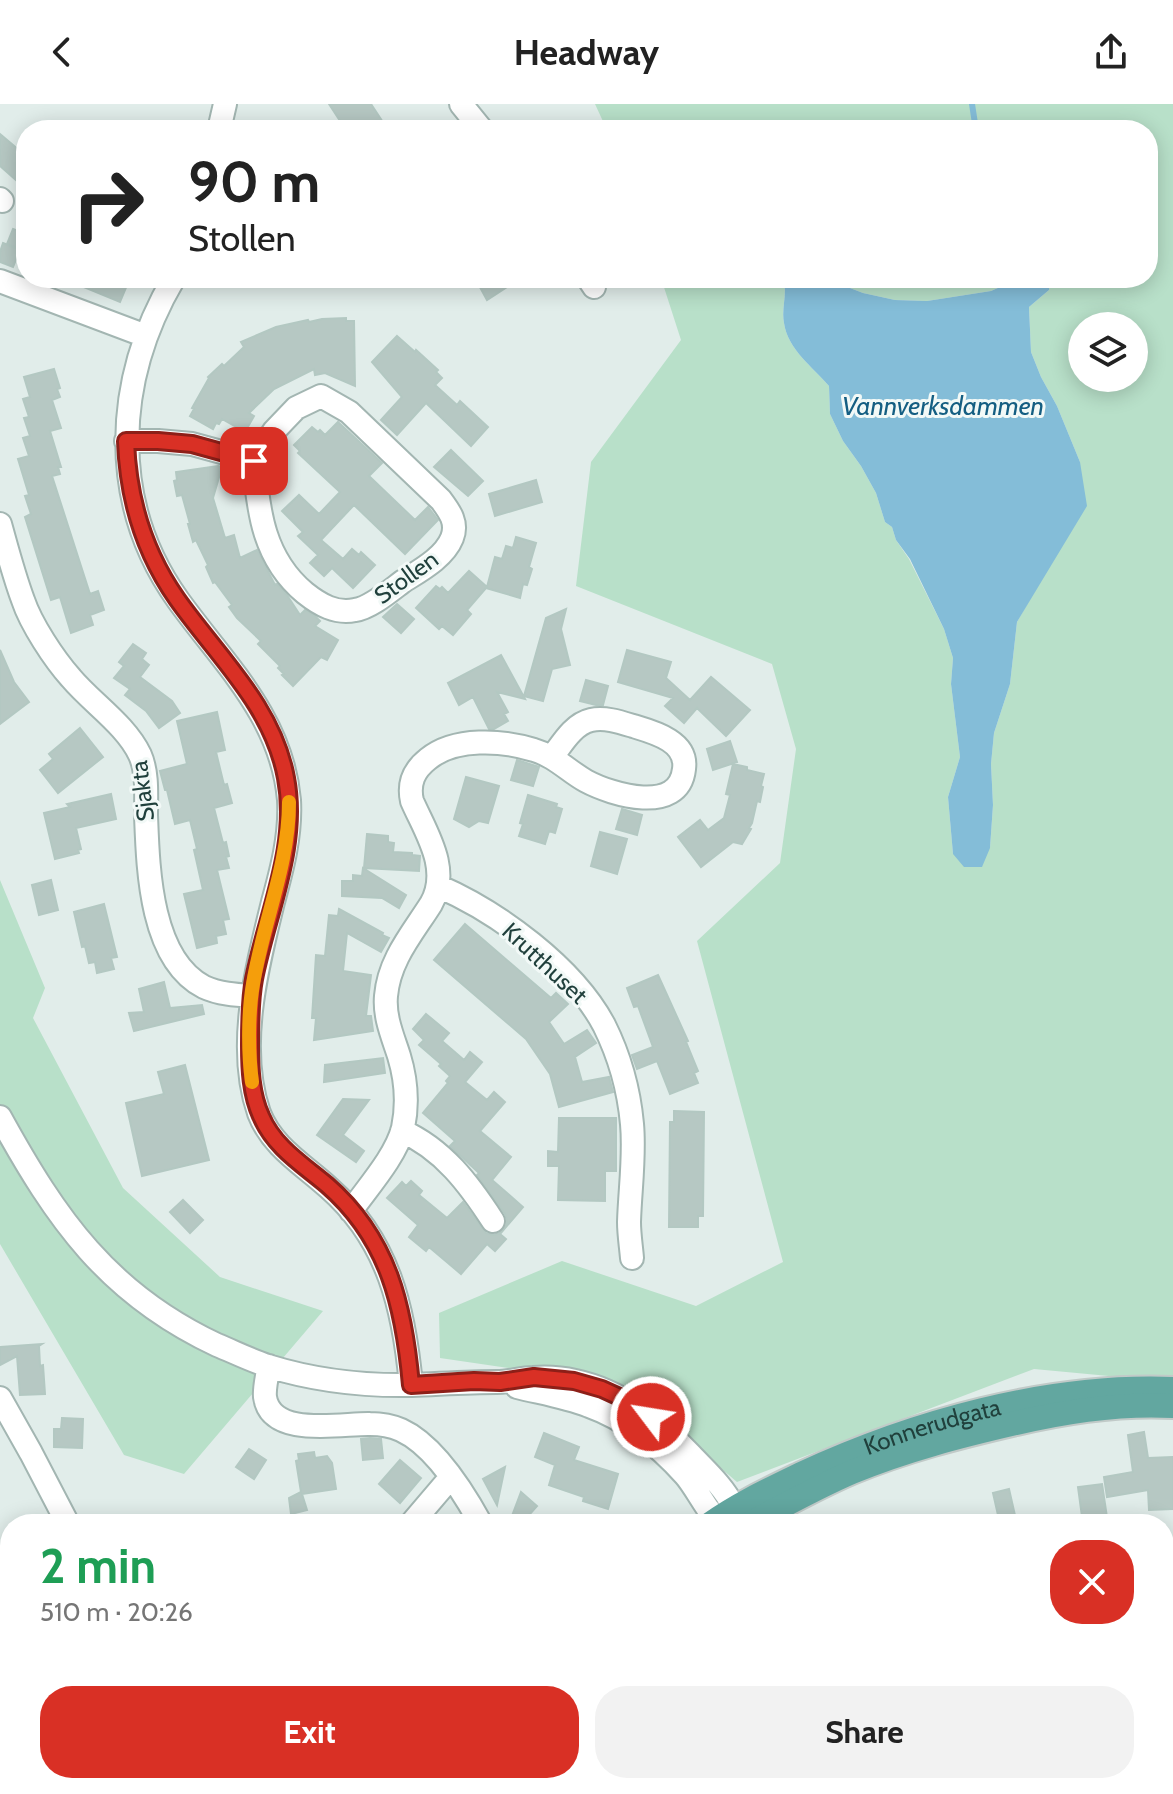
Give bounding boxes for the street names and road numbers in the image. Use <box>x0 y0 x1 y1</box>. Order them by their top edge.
street label: Stollen <box>368 544 444 610</box>
street label: Sjakta <box>124 759 160 823</box>
street label: Krutthuset <box>496 916 594 1010</box>
street label: Konnerudgata <box>860 1392 1004 1461</box>

